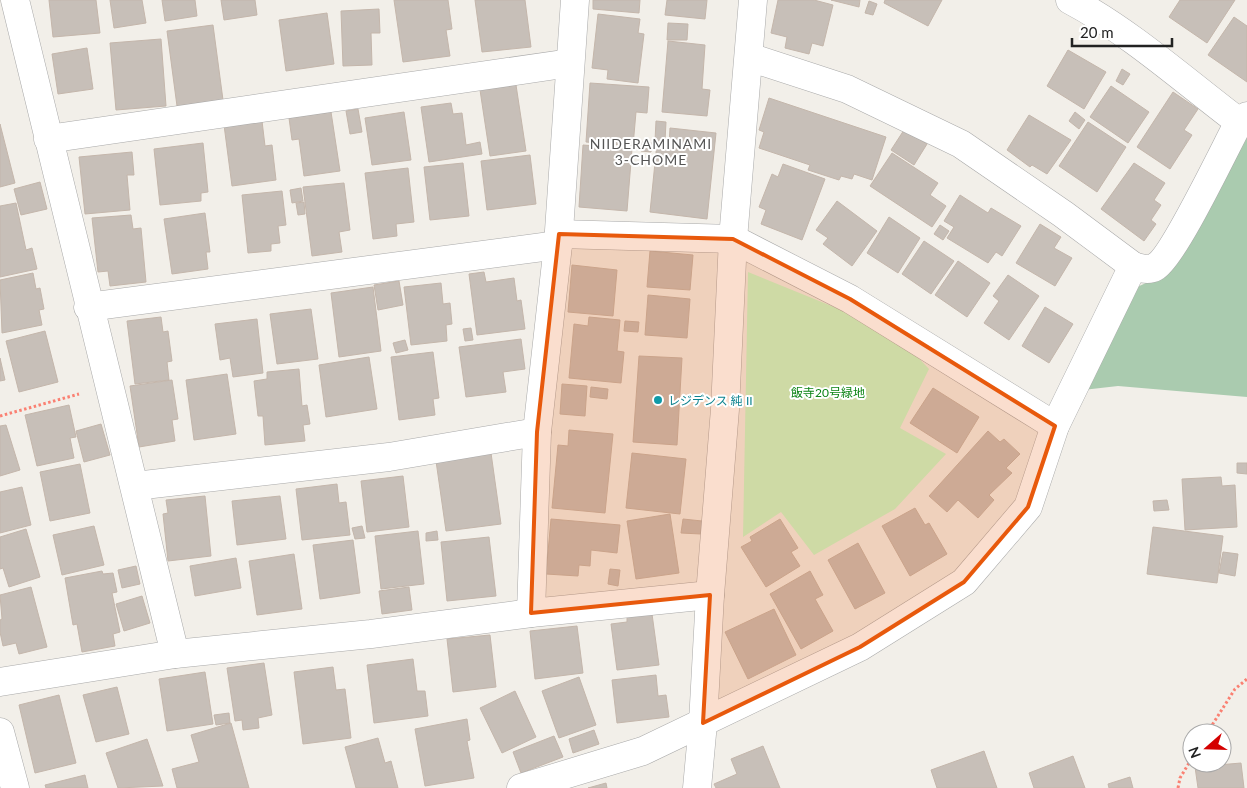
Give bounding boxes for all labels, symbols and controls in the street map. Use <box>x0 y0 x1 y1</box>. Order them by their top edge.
scale bar <box>1072 15 1172 47</box>
text: 20 m <box>1080 23 1114 41</box>
district label: NIIDERAMINAMI 3-CHOME <box>590 135 712 168</box>
park label: 飯寺20号緑地 <box>791 385 865 400</box>
place label: レジデンス 純 II <box>668 393 753 408</box>
marker: レジデンス 純 II <box>652 394 664 406</box>
north arrow <box>1182 723 1232 773</box>
text: N <box>1184 745 1204 761</box>

